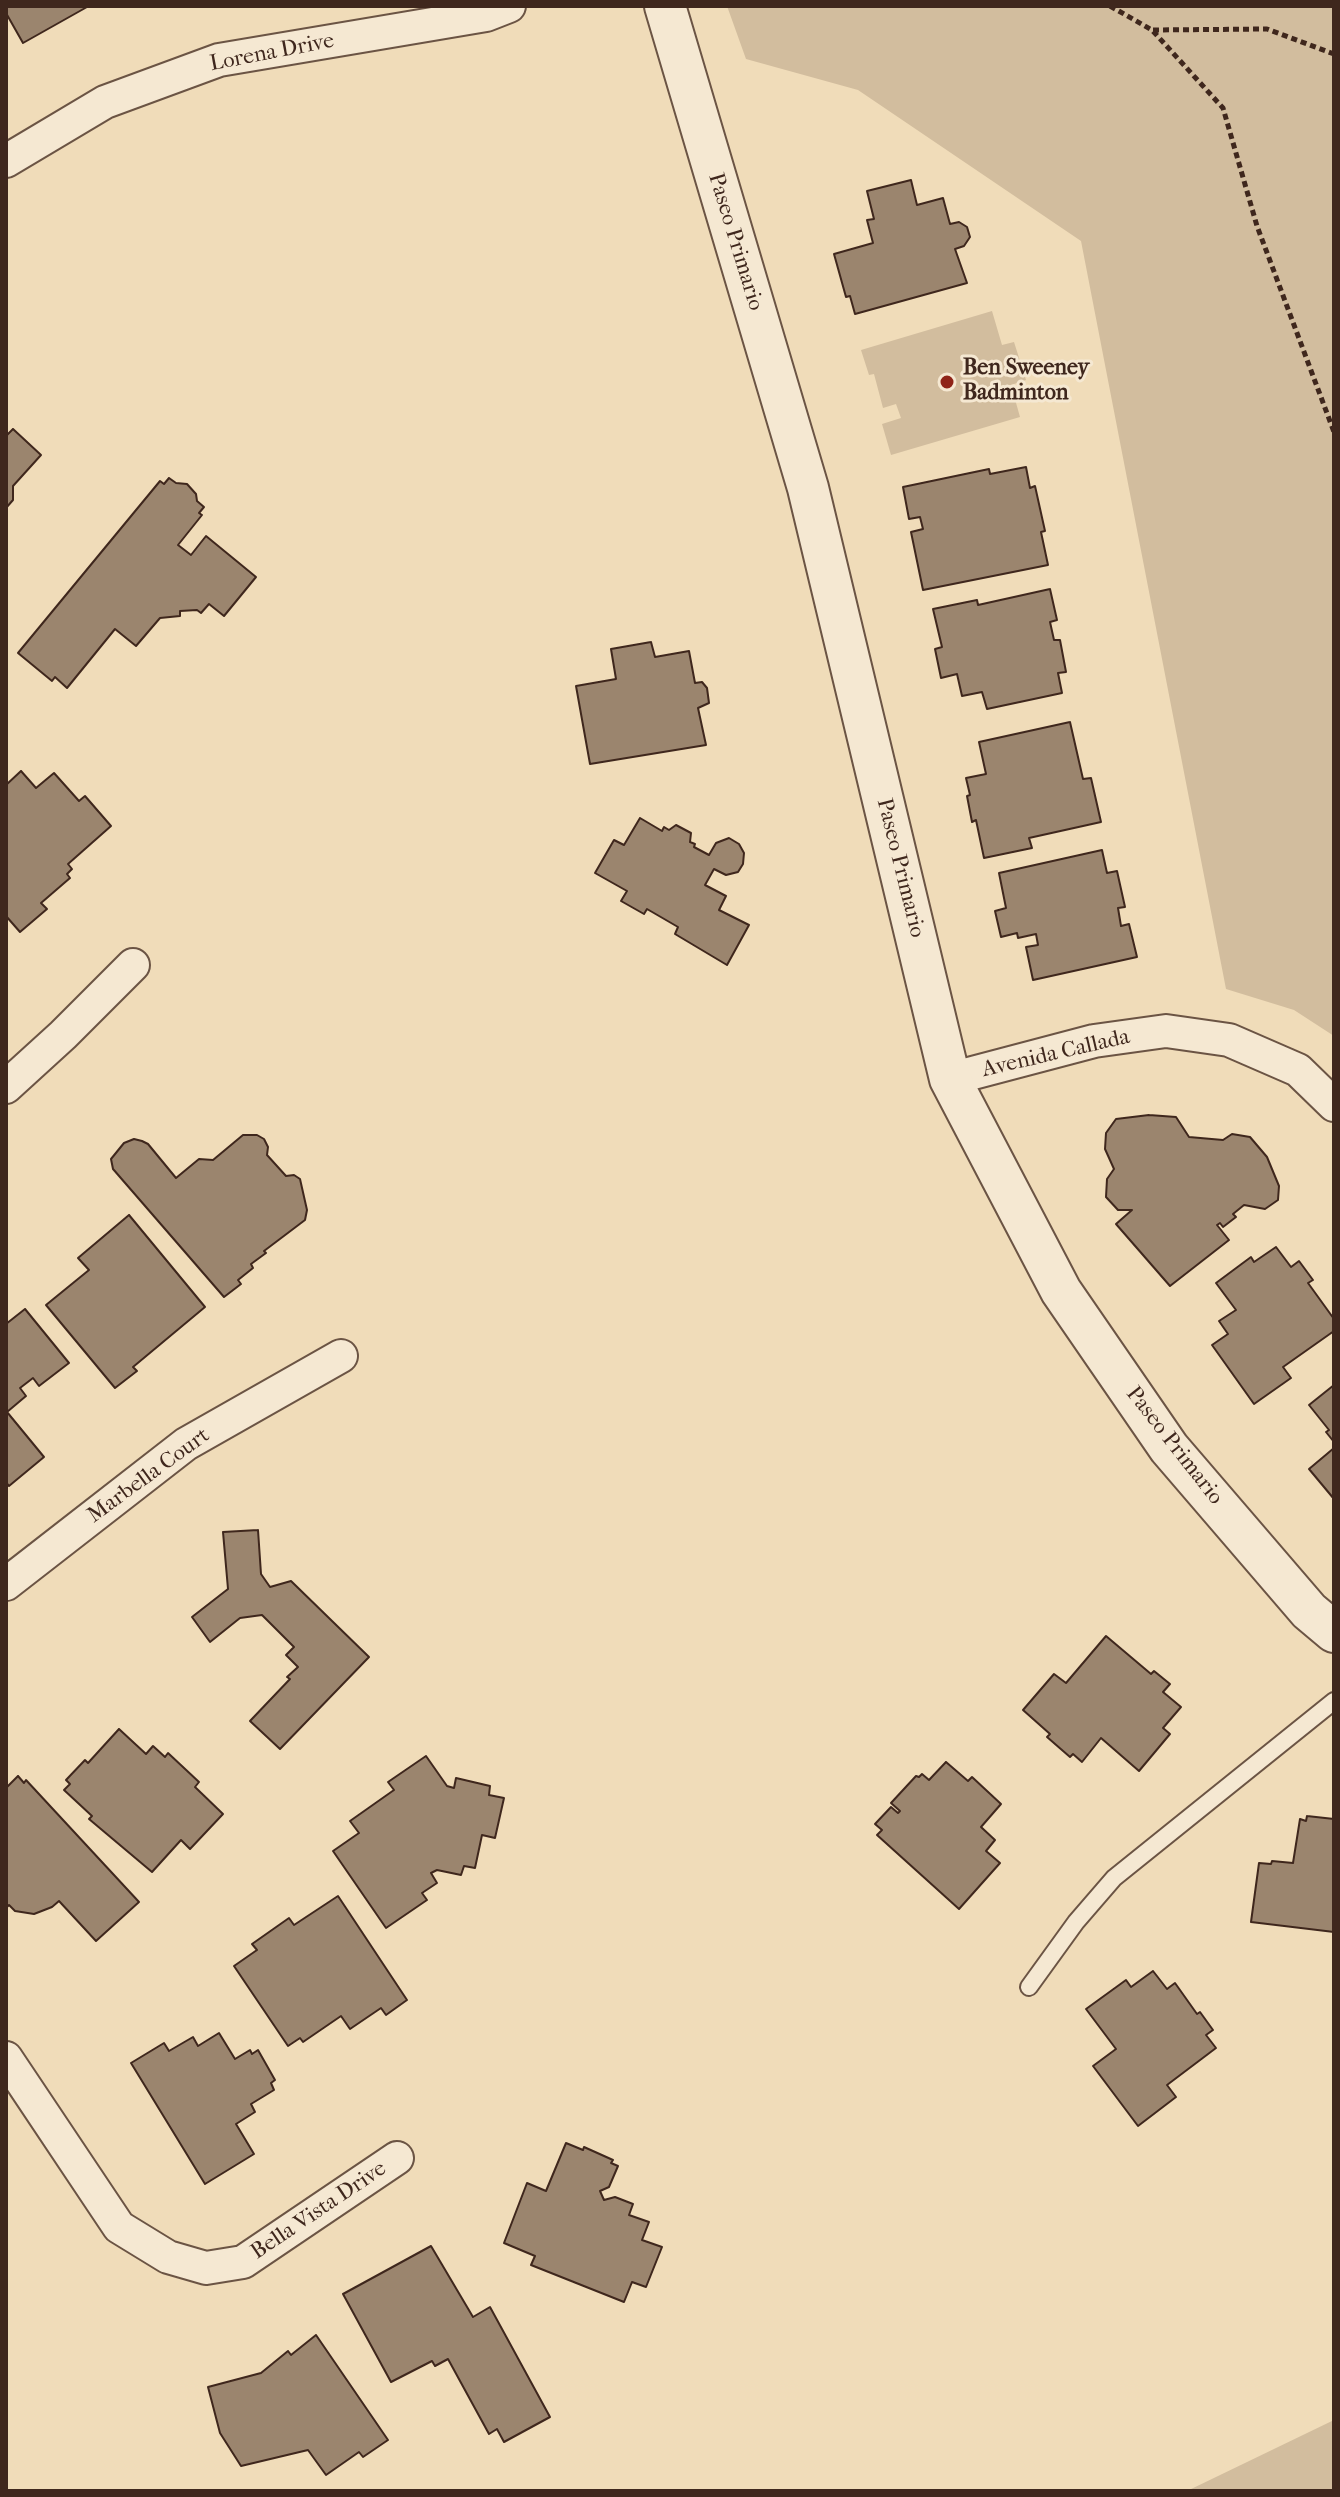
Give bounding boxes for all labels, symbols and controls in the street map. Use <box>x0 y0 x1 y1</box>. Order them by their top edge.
street label: Lorena Drive <box>208 28 336 78</box>
street label: Paseo Primario <box>702 170 768 314</box>
place label: Ben Sweeney Badminton <box>963 356 1089 408</box>
marker: Ben Sweeney Badminton <box>938 373 956 391</box>
street label: Paseo Primario <box>870 796 930 940</box>
street label: Avenida Callada <box>980 1024 1132 1084</box>
street label: Paseo Primario <box>1120 1382 1228 1510</box>
street label: Marbella Court <box>83 1423 215 1529</box>
street label: Bella Vista Drive <box>246 2156 392 2266</box>

